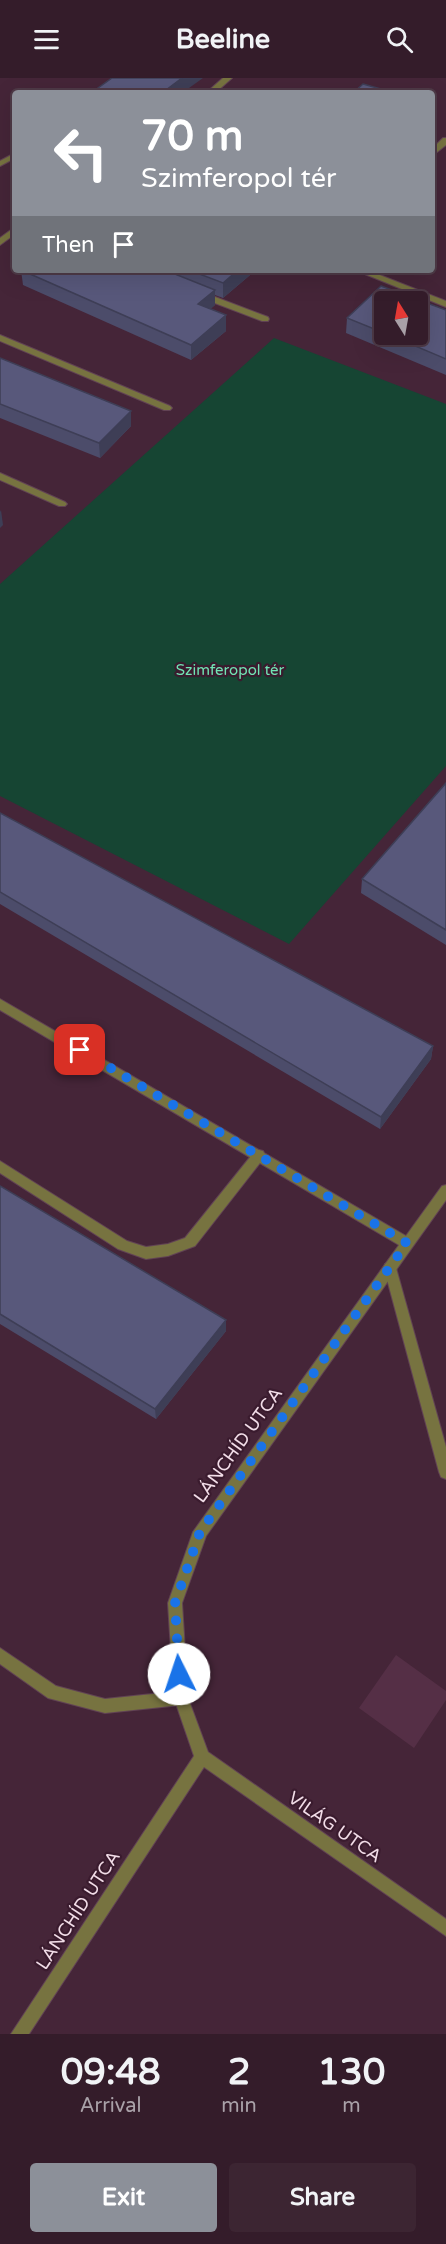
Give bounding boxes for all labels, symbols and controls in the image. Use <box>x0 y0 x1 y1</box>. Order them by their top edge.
icon: menu <box>30 23 63 56</box>
text: Beeline <box>176 23 270 56</box>
icon: search <box>383 23 416 56</box>
text: 70 m <box>141 111 243 162</box>
icon: left <box>42 114 120 192</box>
text: Szimferopol tér <box>141 162 336 195</box>
icon: arrive <box>107 228 140 261</box>
text: Then <box>42 232 95 258</box>
north arrow <box>374 291 428 345</box>
map controls <box>374 291 428 345</box>
park label: Szimferopol tér <box>176 661 285 679</box>
pin <box>54 1024 105 1075</box>
icon: arrive <box>63 1033 96 1066</box>
street label: LÁNCHÍD UTCA <box>189 1383 287 1507</box>
position arrow <box>147 1642 211 1706</box>
street label: VILÁG UTCA <box>284 1787 386 1867</box>
street label: LÁNCHÍD UTCA <box>31 1846 125 1974</box>
text: 09:48 <box>61 2051 161 2094</box>
text: 2 <box>228 2051 250 2094</box>
text: 130 <box>317 2051 385 2094</box>
text: Arrival <box>80 2094 142 2118</box>
text: min <box>221 2094 257 2118</box>
text: m <box>342 2094 361 2118</box>
button: Exit <box>30 2163 217 2232</box>
button: Share <box>229 2163 416 2232</box>

